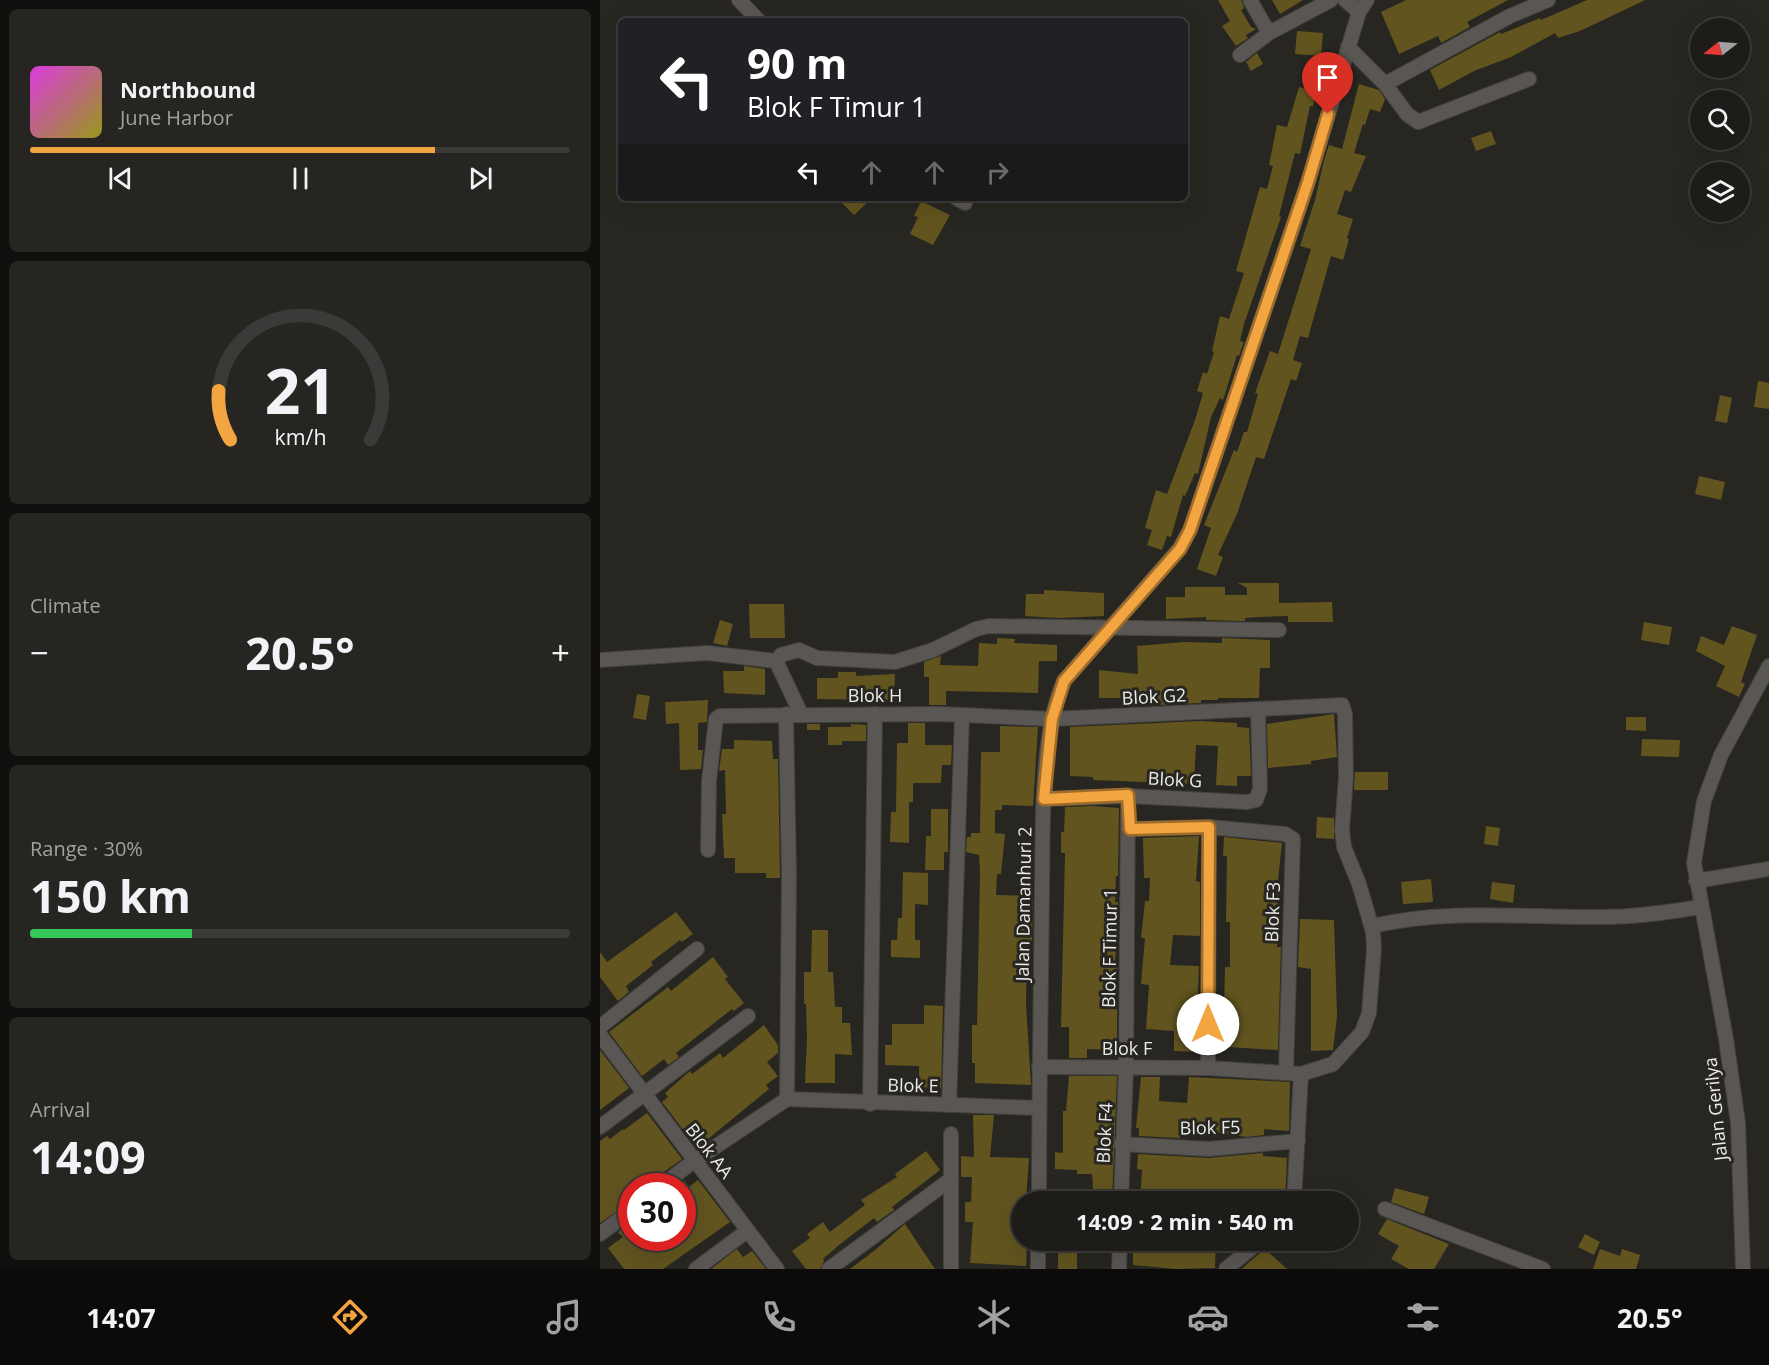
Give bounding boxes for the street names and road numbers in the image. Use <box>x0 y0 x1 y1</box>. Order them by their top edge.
street label: Blok G2 <box>1121 682 1187 710</box>
street label: Blok H <box>848 683 902 707</box>
street label: Blok G <box>1147 766 1203 792</box>
street label: Jalan Damanhuri 2 <box>1010 826 1036 984</box>
street label: Blok F3 <box>1259 881 1285 943</box>
street label: Blok F Timur 1 <box>1096 888 1122 1008</box>
street label: Blok F <box>1102 1036 1152 1060</box>
street label: Jalan Gerilya <box>1698 1056 1733 1164</box>
street label: Blok E <box>887 1073 939 1097</box>
street label: Blok F4 <box>1090 1102 1118 1164</box>
street label: Blok F5 <box>1179 1114 1241 1140</box>
street label: Blok AA <box>681 1118 739 1183</box>

